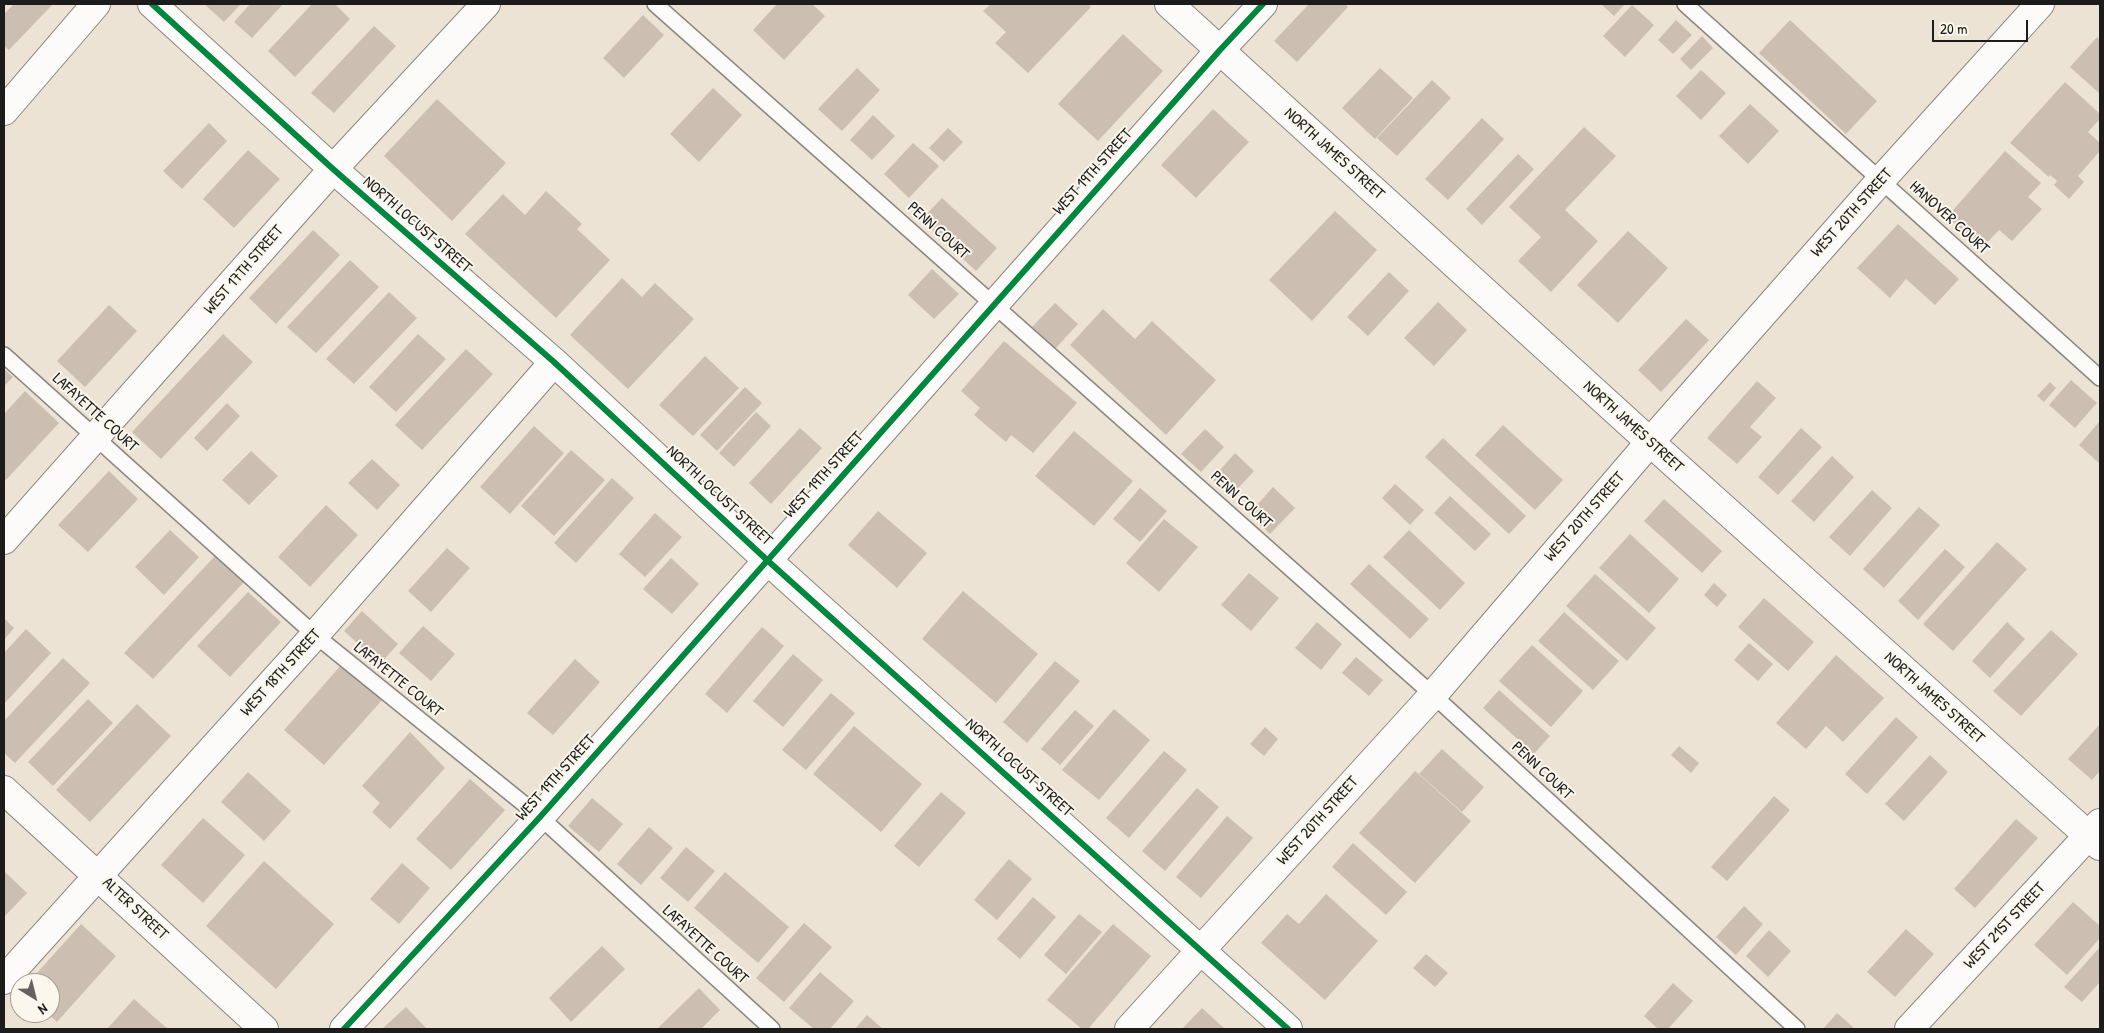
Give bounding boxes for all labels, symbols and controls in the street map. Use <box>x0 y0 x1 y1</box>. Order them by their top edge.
scale bar <box>1934 10 2030 42</box>
text: 20 m <box>1940 18 1967 39</box>
street label: NORTH JAMES STREET <box>1280 104 1388 204</box>
street label: WEST 19TH STREET <box>1049 125 1137 219</box>
street label: WEST 20TH STREET <box>1807 165 1897 261</box>
street label: NORTH LOCUST STREET <box>359 172 475 278</box>
street label: HANOVER COURT <box>1905 177 1993 259</box>
street label: PENN COURT <box>903 198 973 264</box>
street label: WEST 17TH STREET <box>200 222 288 318</box>
street label: LAFAYETTE COURT <box>48 370 142 456</box>
street label: NORTH JAMES STREET <box>1579 377 1687 477</box>
street label: WEST 19TH STREET <box>780 428 868 522</box>
street label: NORTH LOCUST STREET <box>662 442 776 550</box>
street label: PENN COURT <box>1206 467 1276 533</box>
street label: WEST 20TH STREET <box>1541 468 1629 566</box>
street label: WEST 18TH STREET <box>237 625 325 721</box>
street label: LAFAYETTE COURT <box>350 638 446 722</box>
street label: NORTH JAMES STREET <box>1880 648 1988 748</box>
street label: NORTH LOCUST STREET <box>961 715 1077 821</box>
street label: WEST 19TH STREET <box>512 731 600 825</box>
street label: PENN COURT <box>1507 738 1577 804</box>
street label: WEST 20TH STREET <box>1273 773 1363 869</box>
street label: ALTER STREET <box>98 874 172 944</box>
street label: WEST 21ST STREET <box>1960 879 2050 973</box>
street label: LAFAYETTE COURT <box>658 902 752 988</box>
north arrow <box>10 973 60 1023</box>
text: N <box>35 1000 52 1020</box>

